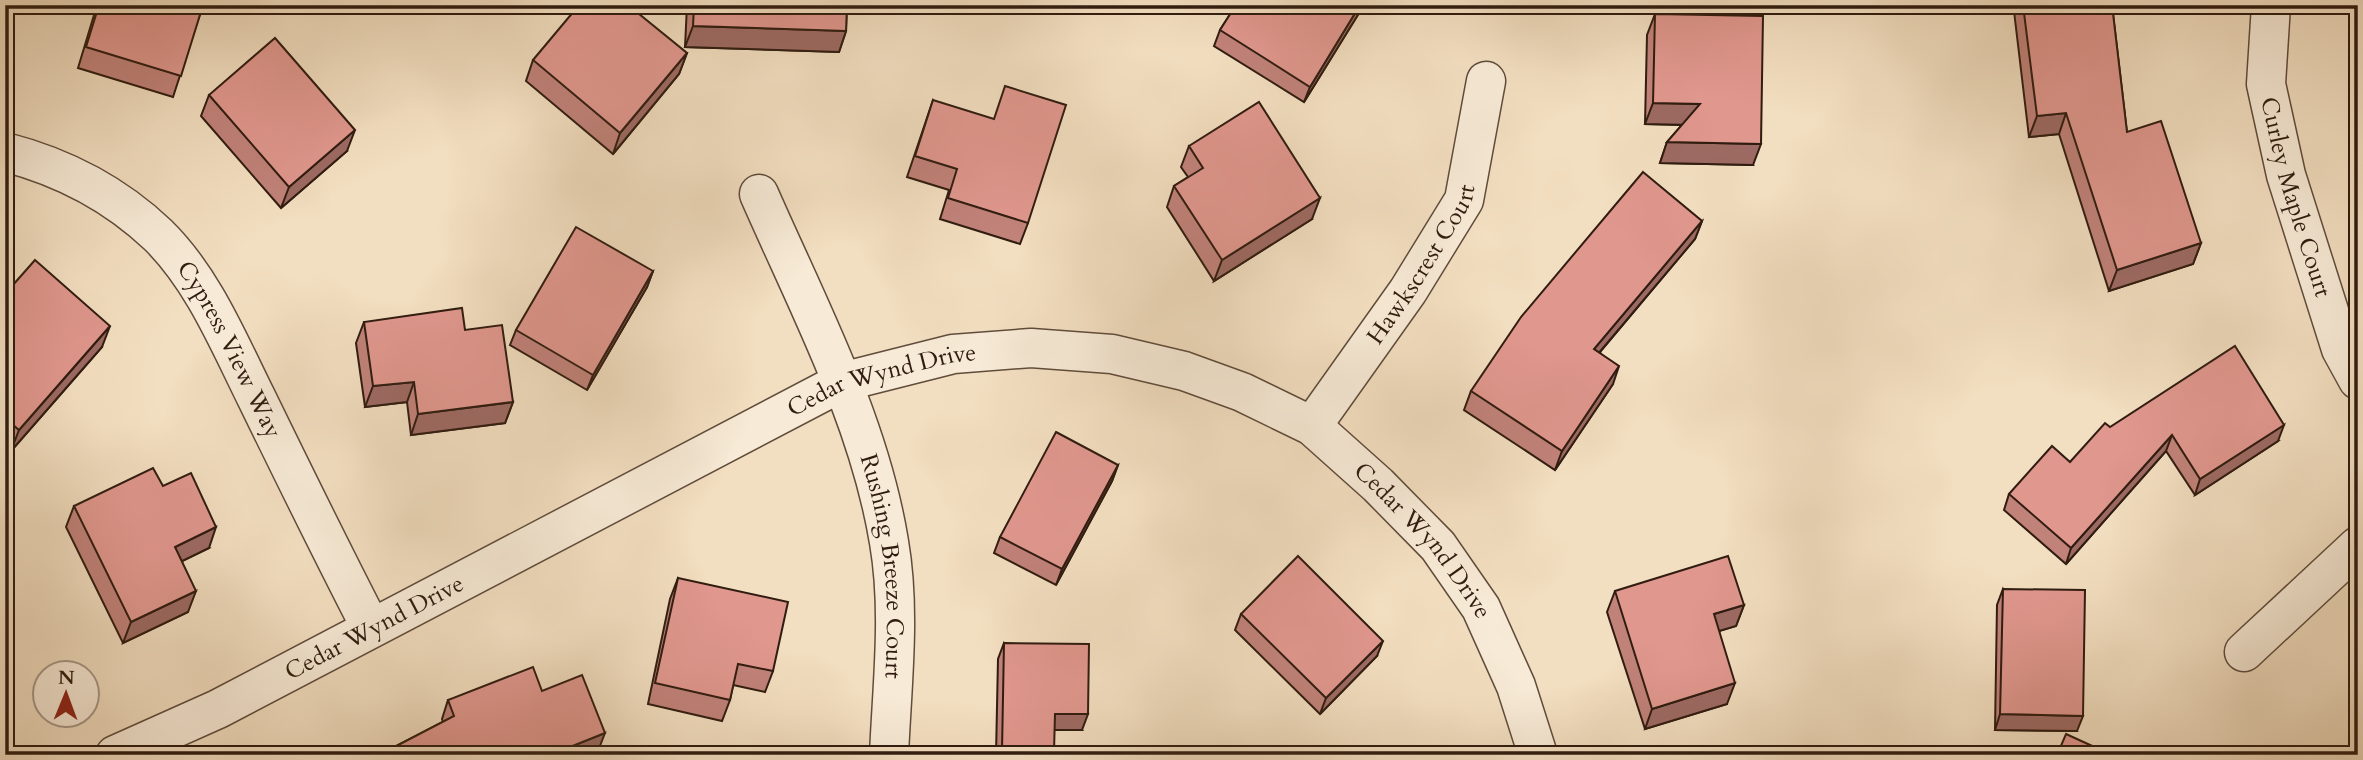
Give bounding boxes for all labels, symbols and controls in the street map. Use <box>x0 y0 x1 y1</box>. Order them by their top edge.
street label: Curley Maple Court <box>2252 94 2340 302</box>
street label: Hawkscrest Court <box>1359 181 1484 351</box>
street label: Cypress View Way <box>169 254 290 444</box>
street label: Cedar Wynd Drive <box>781 336 977 425</box>
street label: Rushing Breeze Court <box>852 450 911 680</box>
street label: Cedar Wynd Drive <box>1346 455 1500 624</box>
street label: Cedar Wynd Drive <box>279 567 470 688</box>
north arrow <box>32 658 102 728</box>
text: N <box>58 665 75 691</box>

